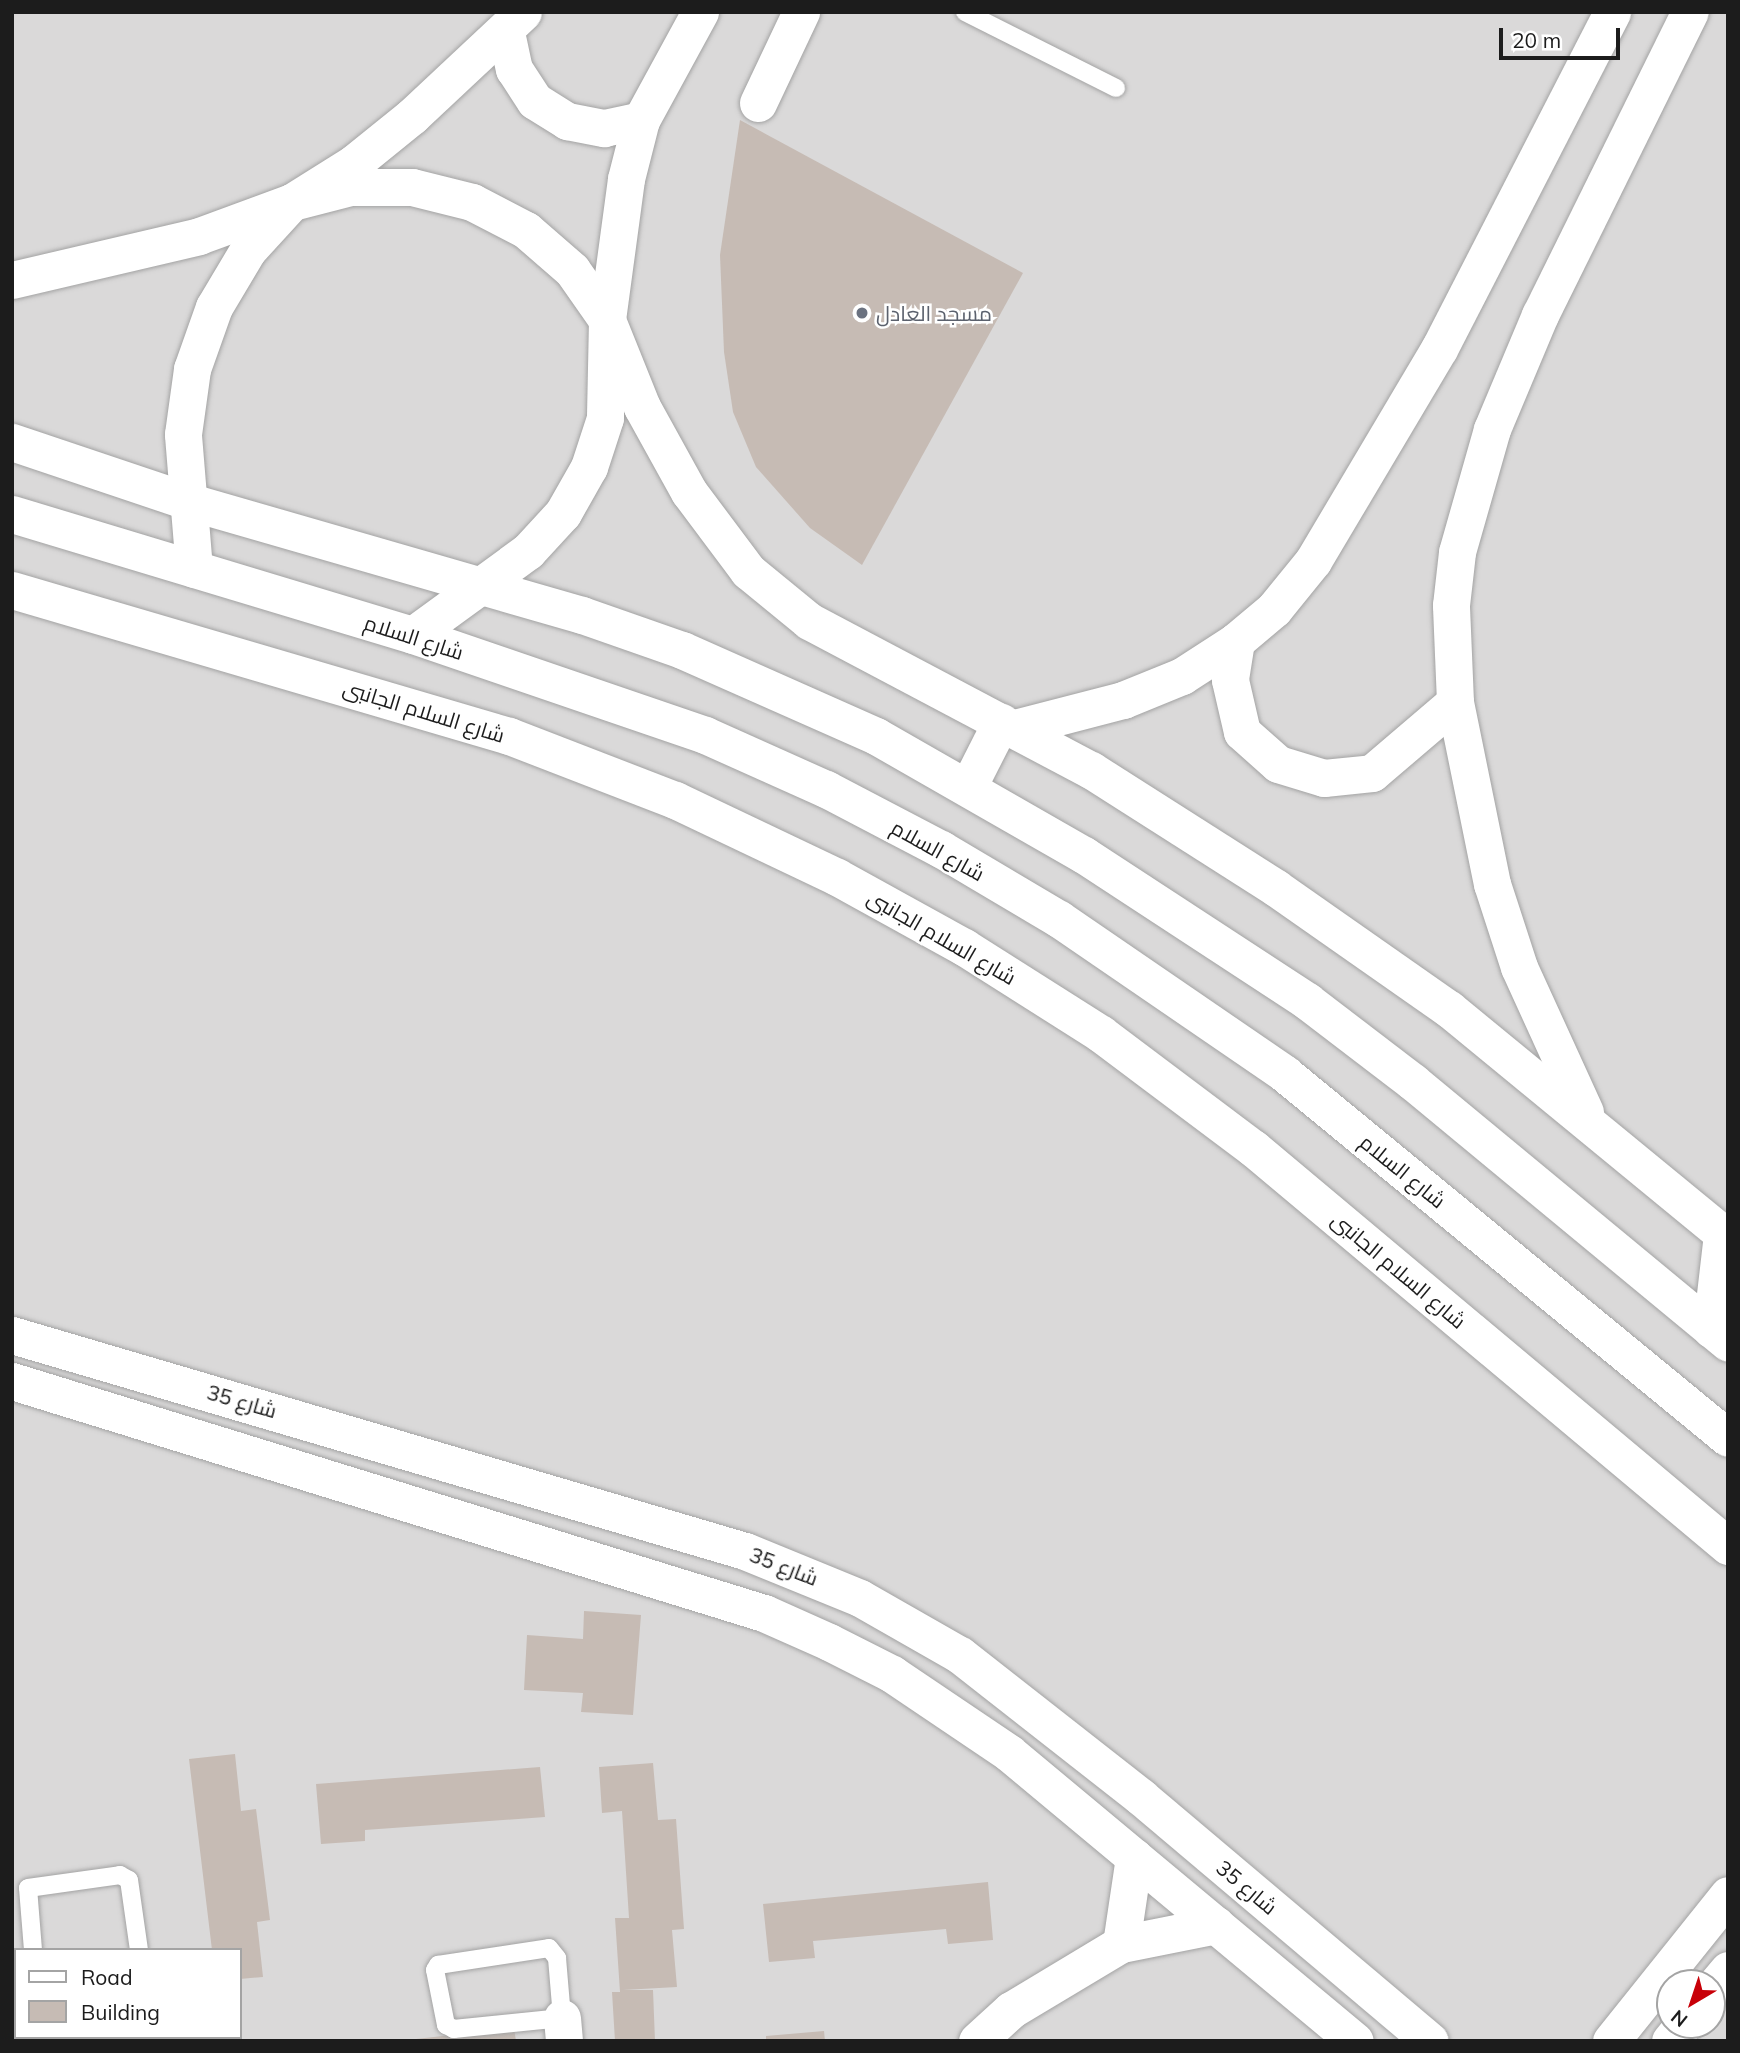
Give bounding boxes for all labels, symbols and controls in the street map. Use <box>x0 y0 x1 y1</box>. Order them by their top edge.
scale bar <box>1502 14 1623 58</box>
text: 20 m <box>1512 27 1561 53</box>
place label: مسجد العادل <box>876 300 992 326</box>
marker: مسجد العادل <box>854 305 870 321</box>
street label: شارع السلام <box>361 609 467 665</box>
street label: شارع السلام الجانبى <box>340 674 508 748</box>
street label: شارع السلام <box>887 814 989 886</box>
street label: شارع السلام الجانبى <box>863 884 1021 990</box>
street label: شارع السلام <box>1355 1129 1451 1213</box>
street label: شارع السلام الجانبى <box>1327 1206 1471 1334</box>
street label: شارع 35 <box>204 1379 280 1423</box>
street label: شارع 35 <box>746 1541 822 1591</box>
street label: شارع 35 <box>1212 1854 1282 1920</box>
legend <box>14 1948 242 2039</box>
text: Road <box>81 1964 132 1990</box>
north arrow <box>1656 1969 1726 2039</box>
text: Building <box>81 1999 160 2025</box>
text: N <box>1666 2005 1692 2033</box>

